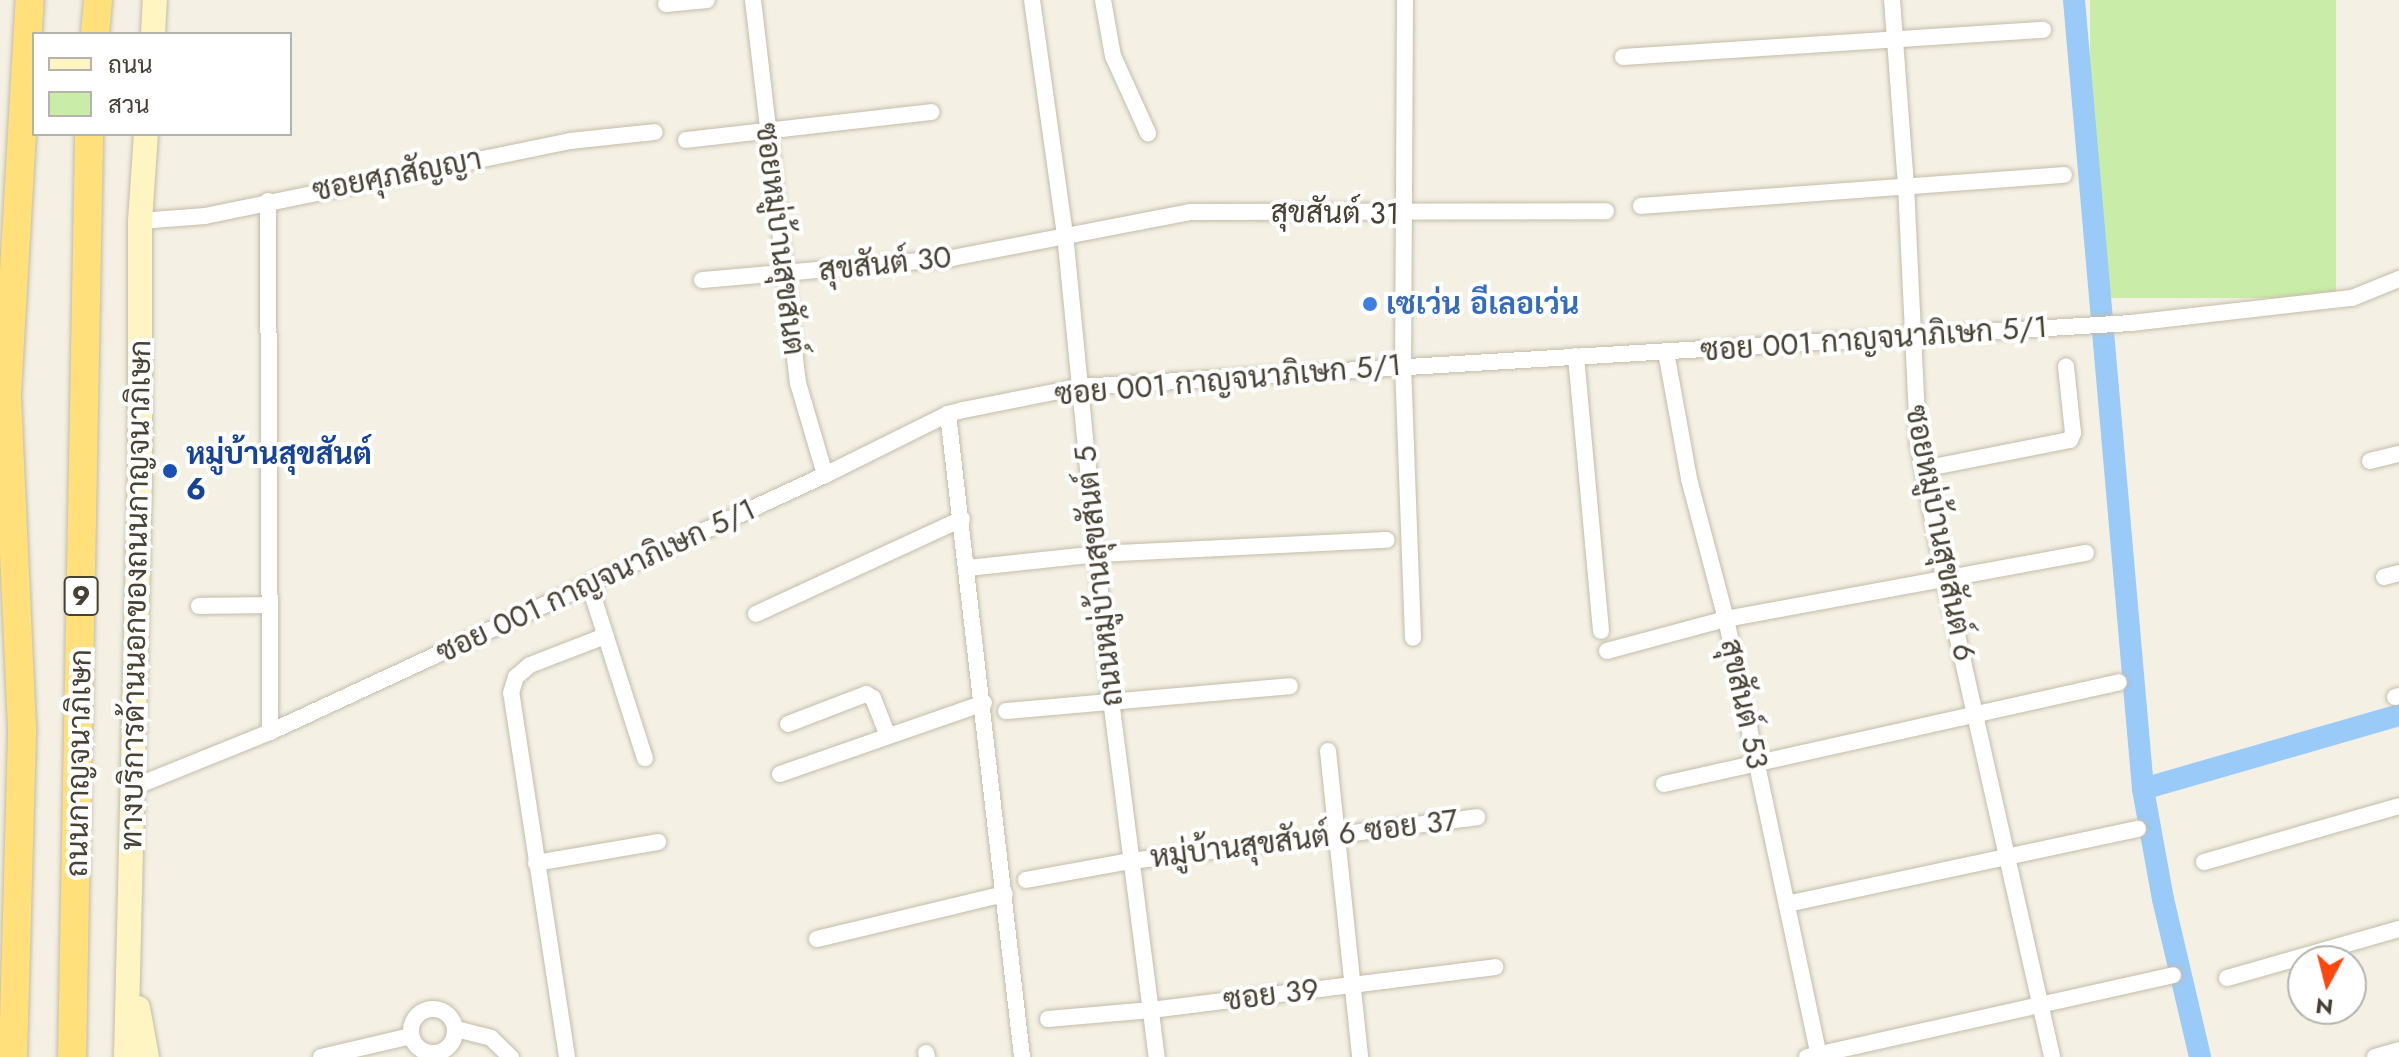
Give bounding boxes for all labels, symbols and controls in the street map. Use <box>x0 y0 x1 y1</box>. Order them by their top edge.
legend <box>32 32 292 136</box>
text: ถนน <box>108 47 153 82</box>
text: สวน <box>108 87 150 122</box>
street label: ซอยหมู่บ้านสุขสันต์ <box>748 121 812 357</box>
street label: ซอยศุภสัญญา <box>309 141 485 209</box>
street label: สุขสันต์ 31 <box>1270 194 1400 232</box>
street label: สุขสันต์ 30 <box>817 239 953 289</box>
place label: เซเว่น อีเลอเว่น <box>1386 286 1579 322</box>
marker: เซเว่น อีเลอเว่น <box>1361 295 1379 313</box>
street label: ซอย 001 กาญจนาภิเษก 5/1 <box>1699 309 2049 369</box>
street label: ทางบริการด้านนอกของถนนกาญจนาภิเษก <box>114 339 158 851</box>
street label: ซอย 001 กาญจนาภิเษก 5/1 <box>1053 347 1403 413</box>
street label: ซอยหมู่บ้านสุขสันต์ 6 <box>1898 402 1982 664</box>
place label: หมู่บ้านสุขสันต์ 6 <box>186 436 372 506</box>
street label: ถนนหมู่บ้านสุขสันต์ 5 <box>1067 444 1131 708</box>
marker: หมู่บ้านสุขสันต์ 6 <box>161 462 179 480</box>
street label: ซอย 001 กาญจนาภิเษก 5/1 <box>431 491 761 671</box>
road number: 9 <box>63 572 99 620</box>
street label: สุขสันต์ 53 <box>1713 636 1775 772</box>
street label: ถนนกาญจนาภิเษก <box>59 649 99 877</box>
street label: หมู่บ้านสุขสันต์ 6 ซอย 37 <box>1148 802 1460 876</box>
north arrow <box>2287 945 2367 1025</box>
street label: ซอย 39 <box>1221 971 1321 1019</box>
text: N <box>2314 990 2335 1024</box>

